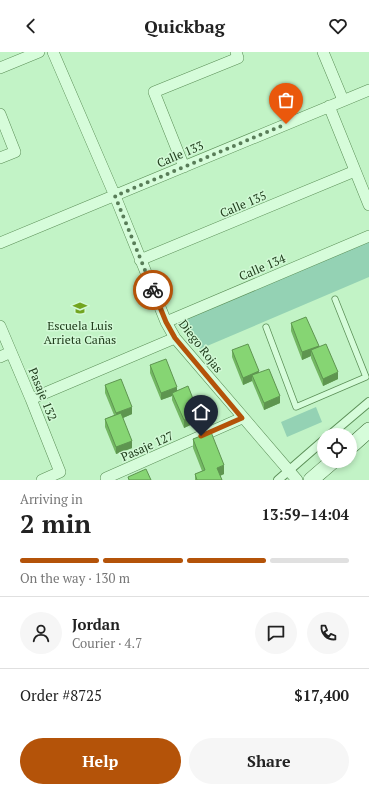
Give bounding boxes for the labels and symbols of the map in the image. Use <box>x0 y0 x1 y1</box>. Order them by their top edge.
pin <box>269 83 303 124</box>
street label: Calle 133 <box>154 137 206 171</box>
street label: Calle 135 <box>217 187 269 221</box>
street label: Calle 134 <box>236 250 288 284</box>
courier <box>133 270 173 310</box>
school or university icon: Escuela Luis Arrieta Cañas <box>72 300 88 316</box>
street label: Diego Rojas <box>176 317 226 375</box>
place label: Escuela Luis Arrieta Cañas <box>44 318 116 347</box>
street label: Pasaje 132 <box>26 365 60 423</box>
pin <box>184 395 218 436</box>
street label: Pasaje 127 <box>118 428 176 464</box>

